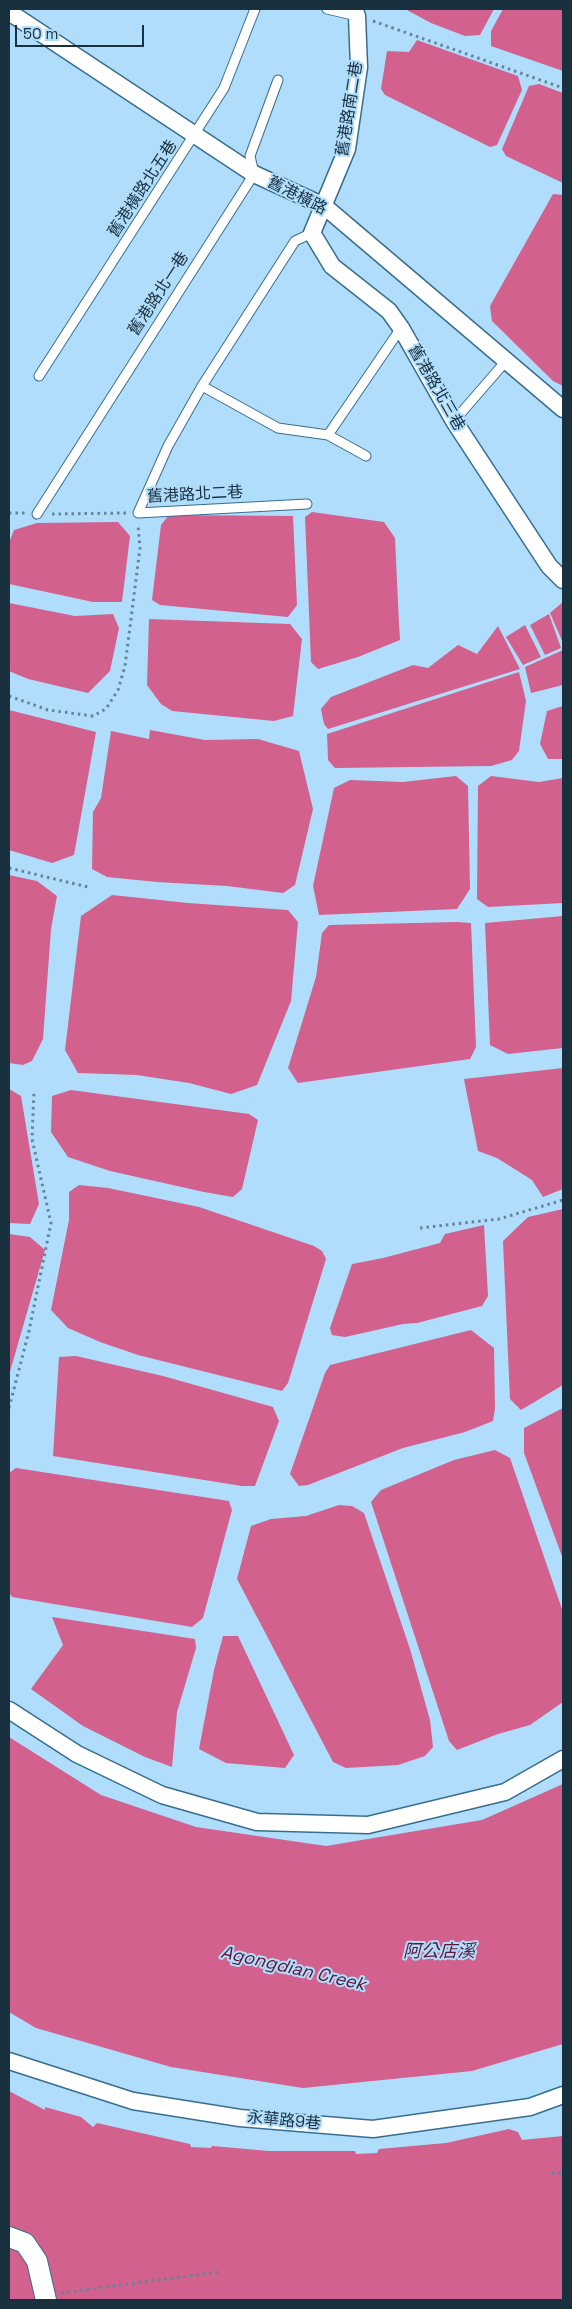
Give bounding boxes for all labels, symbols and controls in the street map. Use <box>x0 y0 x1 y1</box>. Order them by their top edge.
scale bar <box>18 15 146 47</box>
text: 50 m <box>23 24 58 43</box>
street label: 舊港路南二巷 <box>333 60 367 158</box>
street label: 舊港橫路北五巷 <box>104 137 182 241</box>
street label: 舊港橫路 <box>264 173 330 219</box>
street label: 舊港路北一巷 <box>125 249 193 339</box>
street label: 舊港路北三巷 <box>404 342 468 434</box>
street label: 舊港路北二巷 <box>147 483 243 507</box>
water label: 阿公店溪 <box>403 1941 475 1963</box>
water label: Agongdian Creek <box>219 1942 367 1996</box>
street label: 永華路9巷 <box>246 2108 322 2134</box>

